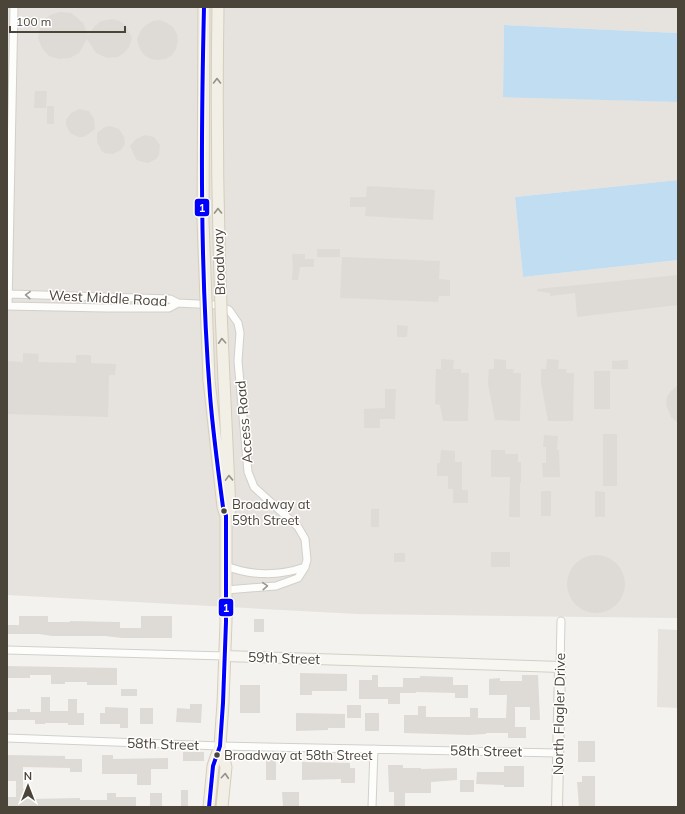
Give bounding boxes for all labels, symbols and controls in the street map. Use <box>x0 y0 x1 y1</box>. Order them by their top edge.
scale bar <box>10 8 125 34</box>
text: 100 m <box>16 14 51 29</box>
one-way arrow <box>213 78 221 84</box>
line badge: 1 <box>194 198 210 217</box>
text: 1 <box>199 201 206 215</box>
one-way arrow <box>213 208 222 214</box>
street label: Broadway <box>209 228 229 296</box>
street label: West Middle Road <box>48 286 168 310</box>
one-way arrow <box>25 291 31 299</box>
one-way arrow <box>218 338 227 344</box>
street label: Access Road <box>231 380 257 464</box>
one-way arrow <box>225 475 233 481</box>
place label: Broadway at 59th Street <box>232 496 310 528</box>
marker: Broadway at 59th Street <box>219 506 229 516</box>
one-way arrow <box>262 582 268 591</box>
line badge: 1 <box>218 598 234 617</box>
text: 1 <box>223 601 230 615</box>
street label: 59th Street <box>248 648 321 668</box>
street label: North Flagler Drive <box>549 653 569 775</box>
street label: 58th Street <box>127 734 200 754</box>
street label: 58th Street <box>450 741 522 761</box>
place label: Broadway at 58th Street <box>224 747 373 763</box>
marker: Broadway at 58th Street <box>212 750 222 760</box>
north arrow <box>8 766 48 806</box>
text: N <box>24 769 32 783</box>
one-way arrow <box>220 773 229 779</box>

